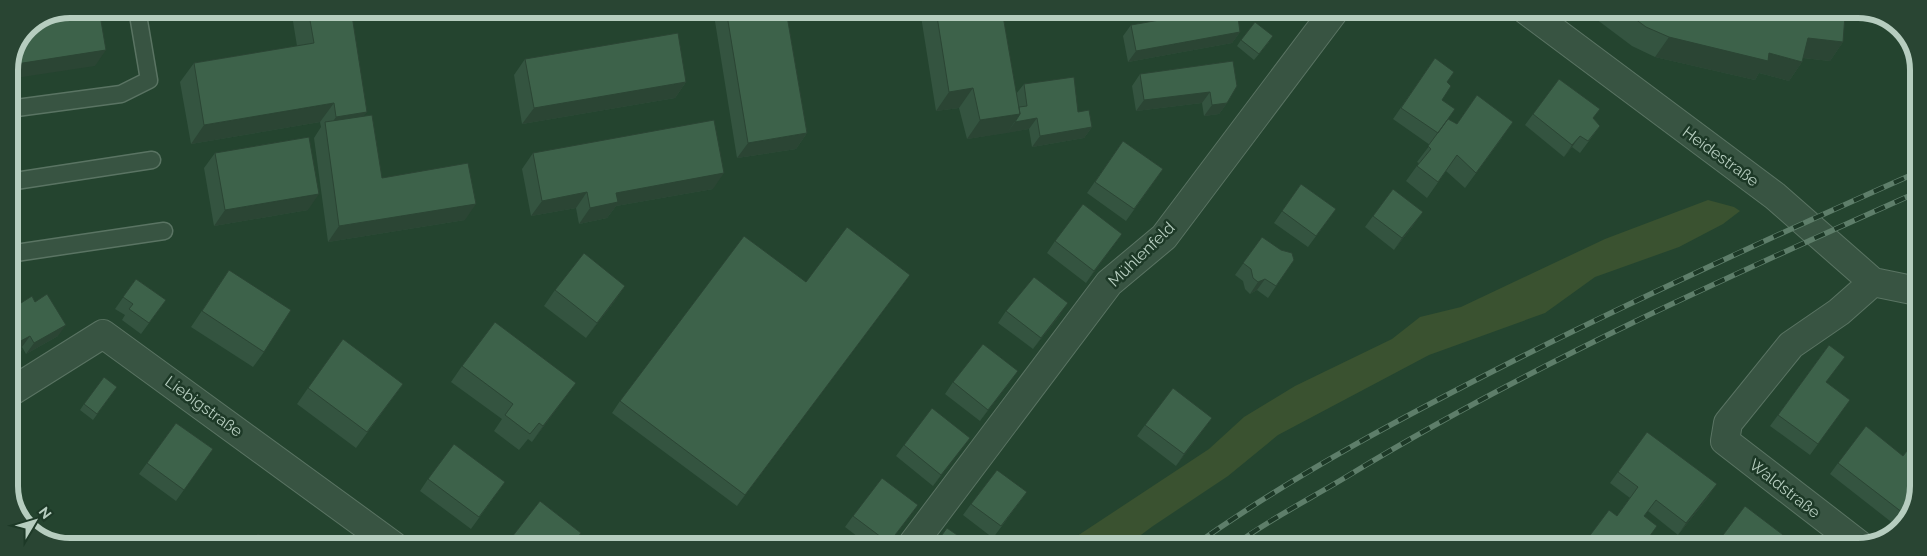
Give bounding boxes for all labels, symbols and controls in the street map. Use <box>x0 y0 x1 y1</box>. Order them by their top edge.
street label: Heidestraße <box>1679 122 1762 190</box>
street label: Mühlenfeld <box>1104 218 1178 291</box>
street label: Liebigstraße <box>161 372 246 441</box>
street label: Waldstraße <box>1746 455 1824 522</box>
north arrow <box>10 496 60 546</box>
text: N <box>36 504 55 522</box>

